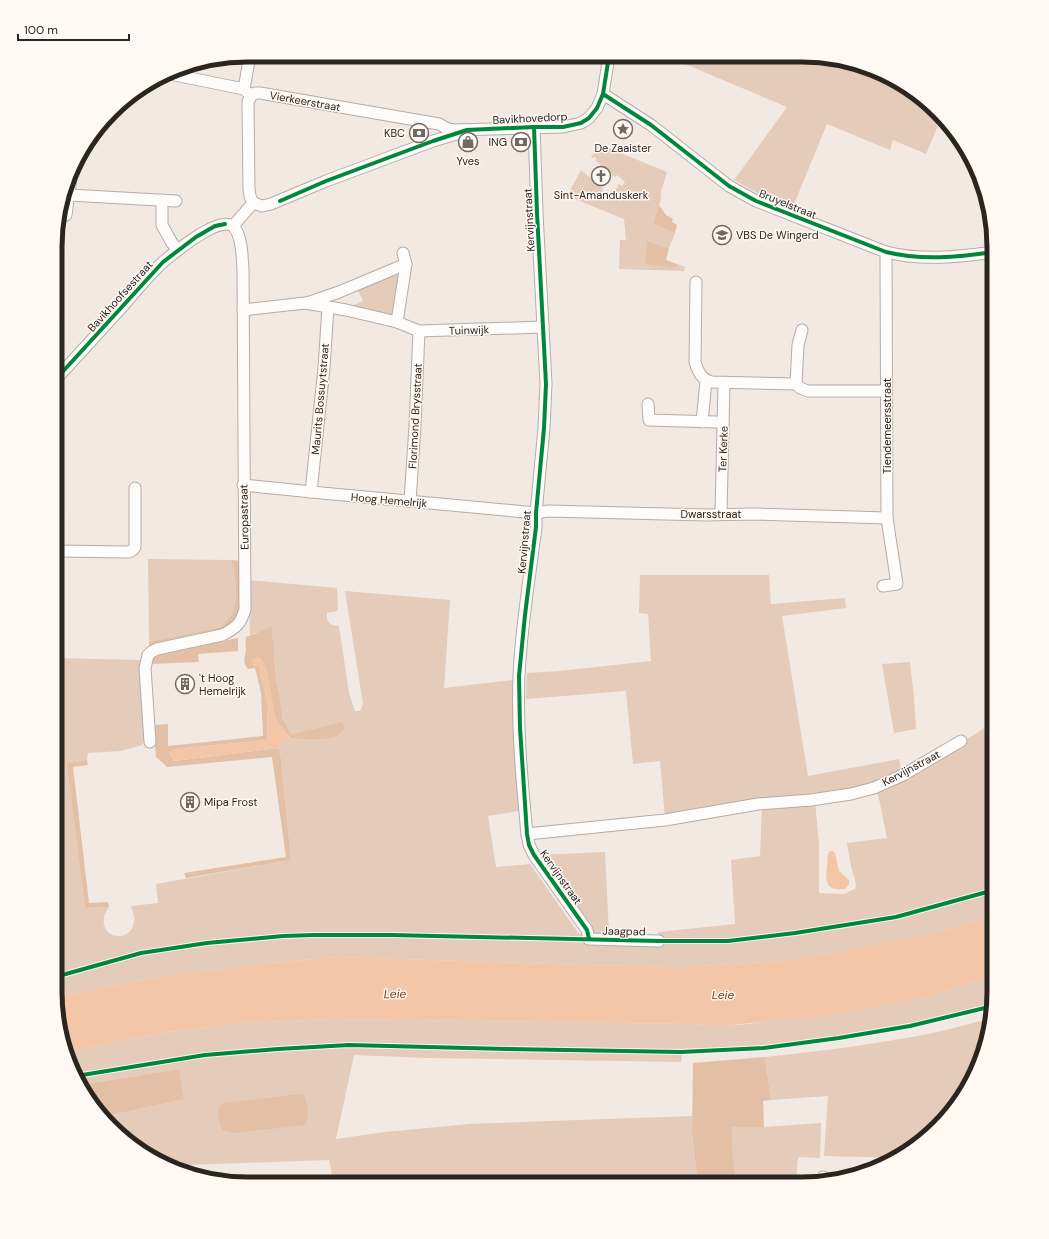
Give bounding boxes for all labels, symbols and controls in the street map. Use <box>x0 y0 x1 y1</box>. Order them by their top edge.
scale bar <box>18 16 129 42</box>
text: 100 m <box>24 22 58 38</box>
street label: Vierkeerstraat <box>268 88 342 114</box>
street label: Bavikhovedorp <box>492 109 568 127</box>
place icon: De Zaaister <box>612 118 634 140</box>
bank icon: KBC <box>408 122 430 144</box>
place label: KBC <box>384 126 405 140</box>
shop icon: Yves <box>457 131 479 153</box>
bank icon: ING <box>510 131 532 153</box>
place label: ING <box>488 135 507 149</box>
place label: De Zaaister <box>594 141 652 155</box>
place label: Yves <box>456 154 480 168</box>
church icon: Sint-Amanduskerk <box>590 165 612 187</box>
street label: Bruyelstraat <box>757 186 819 222</box>
street label: Kervijnstraat <box>520 188 538 252</box>
place label: Sint-Amanduskerk <box>554 188 649 202</box>
school or university icon: VBS De Wingerd <box>711 224 733 246</box>
place label: VBS De Wingerd <box>736 228 819 242</box>
street label: Bavikhoofsestraat <box>84 258 156 334</box>
street label: Tuinwijk <box>449 322 490 338</box>
street label: Maurits Bossuytstraat <box>308 343 332 455</box>
street label: Florimond Brysstraat <box>405 363 425 469</box>
street label: Tiendemeersstraat <box>880 378 894 474</box>
street label: Ter Kerke <box>715 426 731 472</box>
street label: Europastraat <box>236 484 252 550</box>
street label: Hoog Hemelrijk <box>350 490 428 510</box>
street label: Dwarsstraat <box>680 507 742 521</box>
street label: Kervijnstraat <box>514 510 534 574</box>
place label: 't Hoog Hemelrijk <box>199 671 247 698</box>
building icon: 't Hoog Hemelrijk <box>174 673 196 695</box>
street label: Kervijnstraat <box>880 747 942 789</box>
building icon: Mipa Frost <box>179 791 201 813</box>
place label: Mipa Frost <box>204 795 258 809</box>
street label: Kervijnstraat <box>537 847 585 907</box>
street label: Jaagpad <box>602 924 646 938</box>
water label: Leie <box>384 986 407 1002</box>
water label: Leie <box>712 987 734 1003</box>

